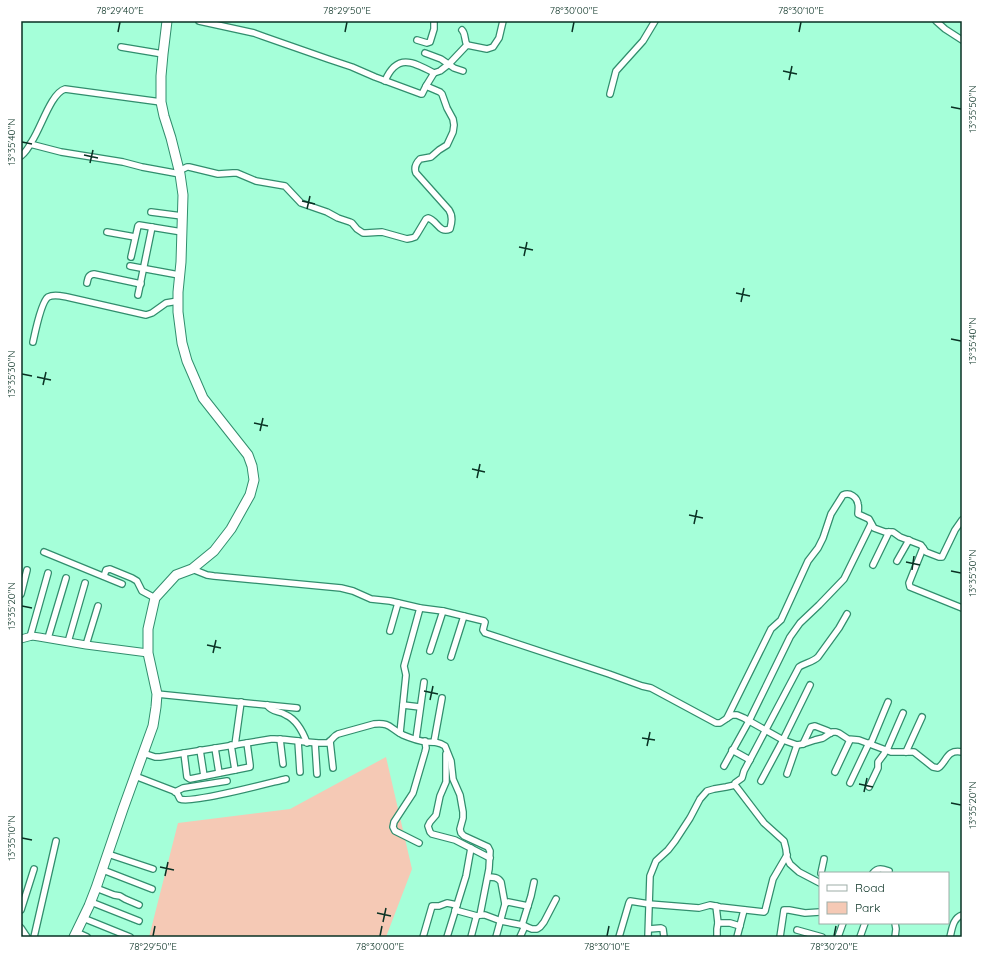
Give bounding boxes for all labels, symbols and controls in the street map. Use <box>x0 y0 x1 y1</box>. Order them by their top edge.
text: 78°29'40"E <box>96 4 144 17</box>
text: 78°29'50"E <box>323 4 371 17</box>
text: 78°30'00"E <box>550 4 599 17</box>
text: 78°30'10"E <box>778 4 824 17</box>
text: 13°35'50"N <box>966 85 979 133</box>
text: 13°35'40"N <box>5 118 18 166</box>
text: 13°35'40"N <box>966 317 979 365</box>
text: 13°35'30"N <box>5 350 18 398</box>
text: 13°35'30"N <box>966 549 979 597</box>
text: 13°35'20"N <box>5 582 18 630</box>
text: 13°35'20"N <box>966 781 979 829</box>
text: 13°35'10"N <box>5 815 18 861</box>
legend <box>819 872 949 924</box>
text: Road <box>855 880 885 895</box>
text: Park <box>855 900 880 915</box>
text: 78°29'50"E <box>129 940 177 953</box>
text: 78°30'00"E <box>356 940 405 953</box>
text: 78°30'10"E <box>584 940 630 953</box>
text: 78°30'20"E <box>810 940 858 953</box>

